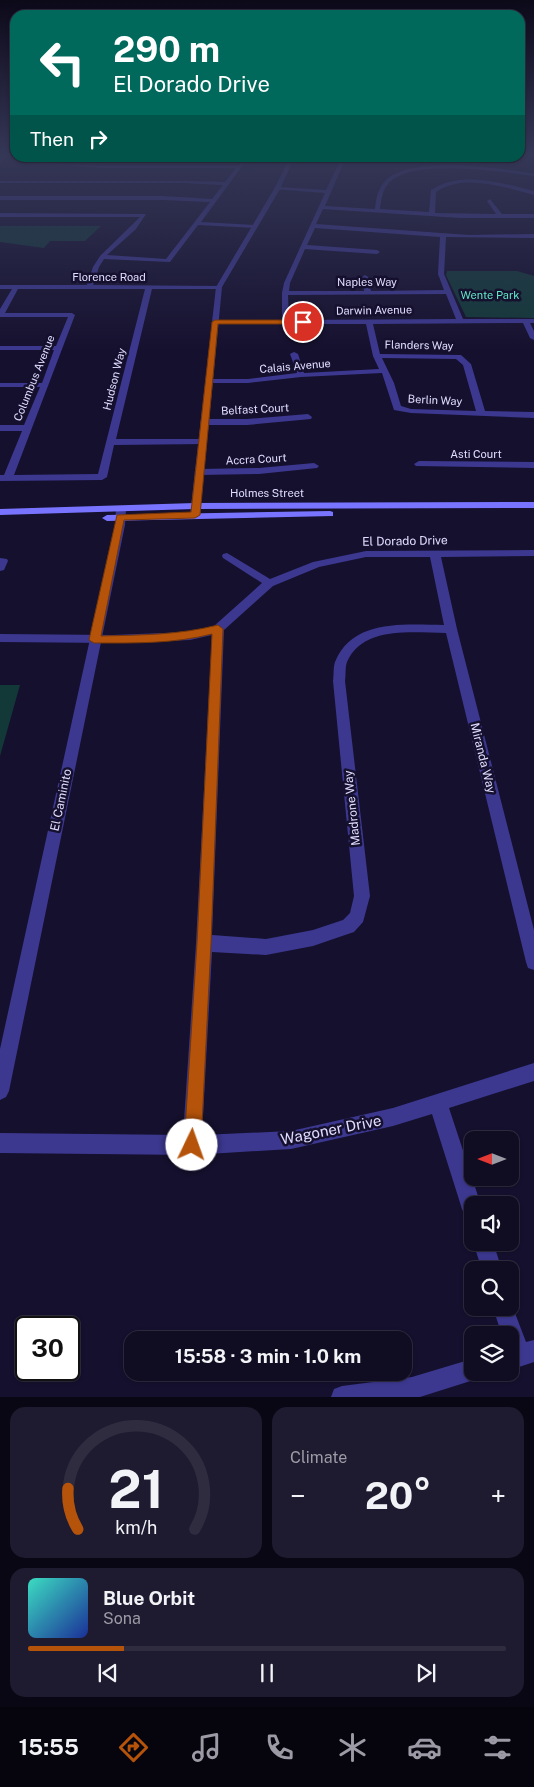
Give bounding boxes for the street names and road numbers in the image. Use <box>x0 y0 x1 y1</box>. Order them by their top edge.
street label: Florence Road <box>72 271 146 283</box>
street label: Naples Way <box>337 276 397 288</box>
street label: Darwin Avenue <box>336 303 412 317</box>
street label: Columbus Avenue <box>11 333 57 423</box>
street label: Flanders Way <box>384 338 454 352</box>
street label: Hudson Way <box>100 347 128 411</box>
street label: Calais Avenue <box>259 357 331 375</box>
street label: Berlin Way <box>407 393 463 407</box>
street label: Belfast Court <box>221 401 289 417</box>
street label: Asti Court <box>450 448 502 460</box>
street label: Accra Court <box>225 451 287 467</box>
street label: Holmes Street <box>230 487 304 499</box>
street label: El Dorado Drive <box>362 533 448 549</box>
street label: Miranda Way <box>468 721 499 795</box>
street label: El Caminito <box>48 767 74 832</box>
street label: Madrone Way <box>341 769 363 846</box>
street label: Wagoner Drive <box>279 1111 383 1148</box>

